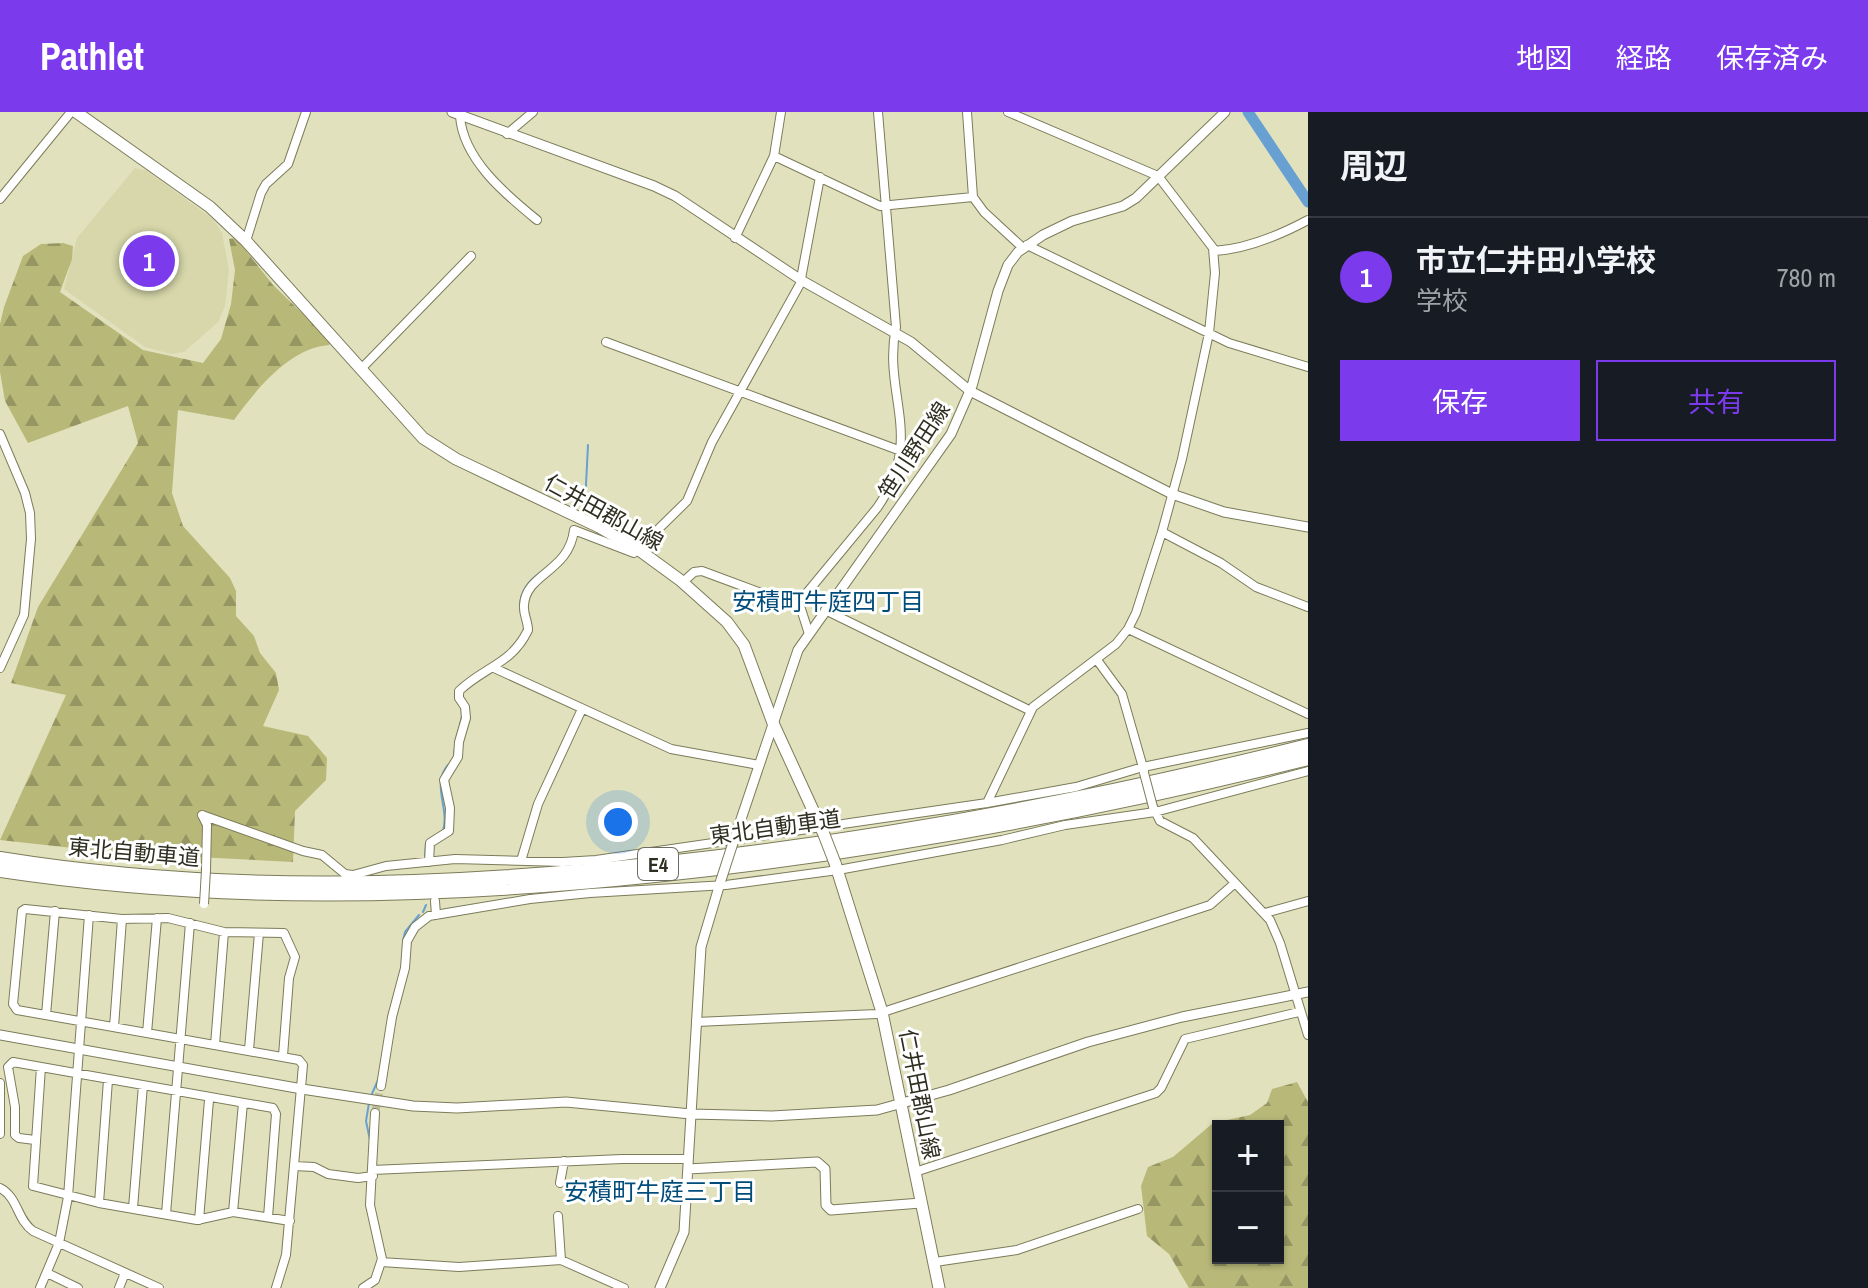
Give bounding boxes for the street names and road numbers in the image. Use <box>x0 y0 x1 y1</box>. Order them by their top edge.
street label: 笹川野田線 <box>871 396 957 504</box>
street label: 仁井田郡山線 <box>539 467 669 557</box>
street label: 東北自動車道 <box>708 803 842 851</box>
street label: 東北自動車道 <box>67 831 201 873</box>
road number: E4 <box>638 848 678 880</box>
street label: 仁井田郡山線 <box>893 1026 947 1162</box>

